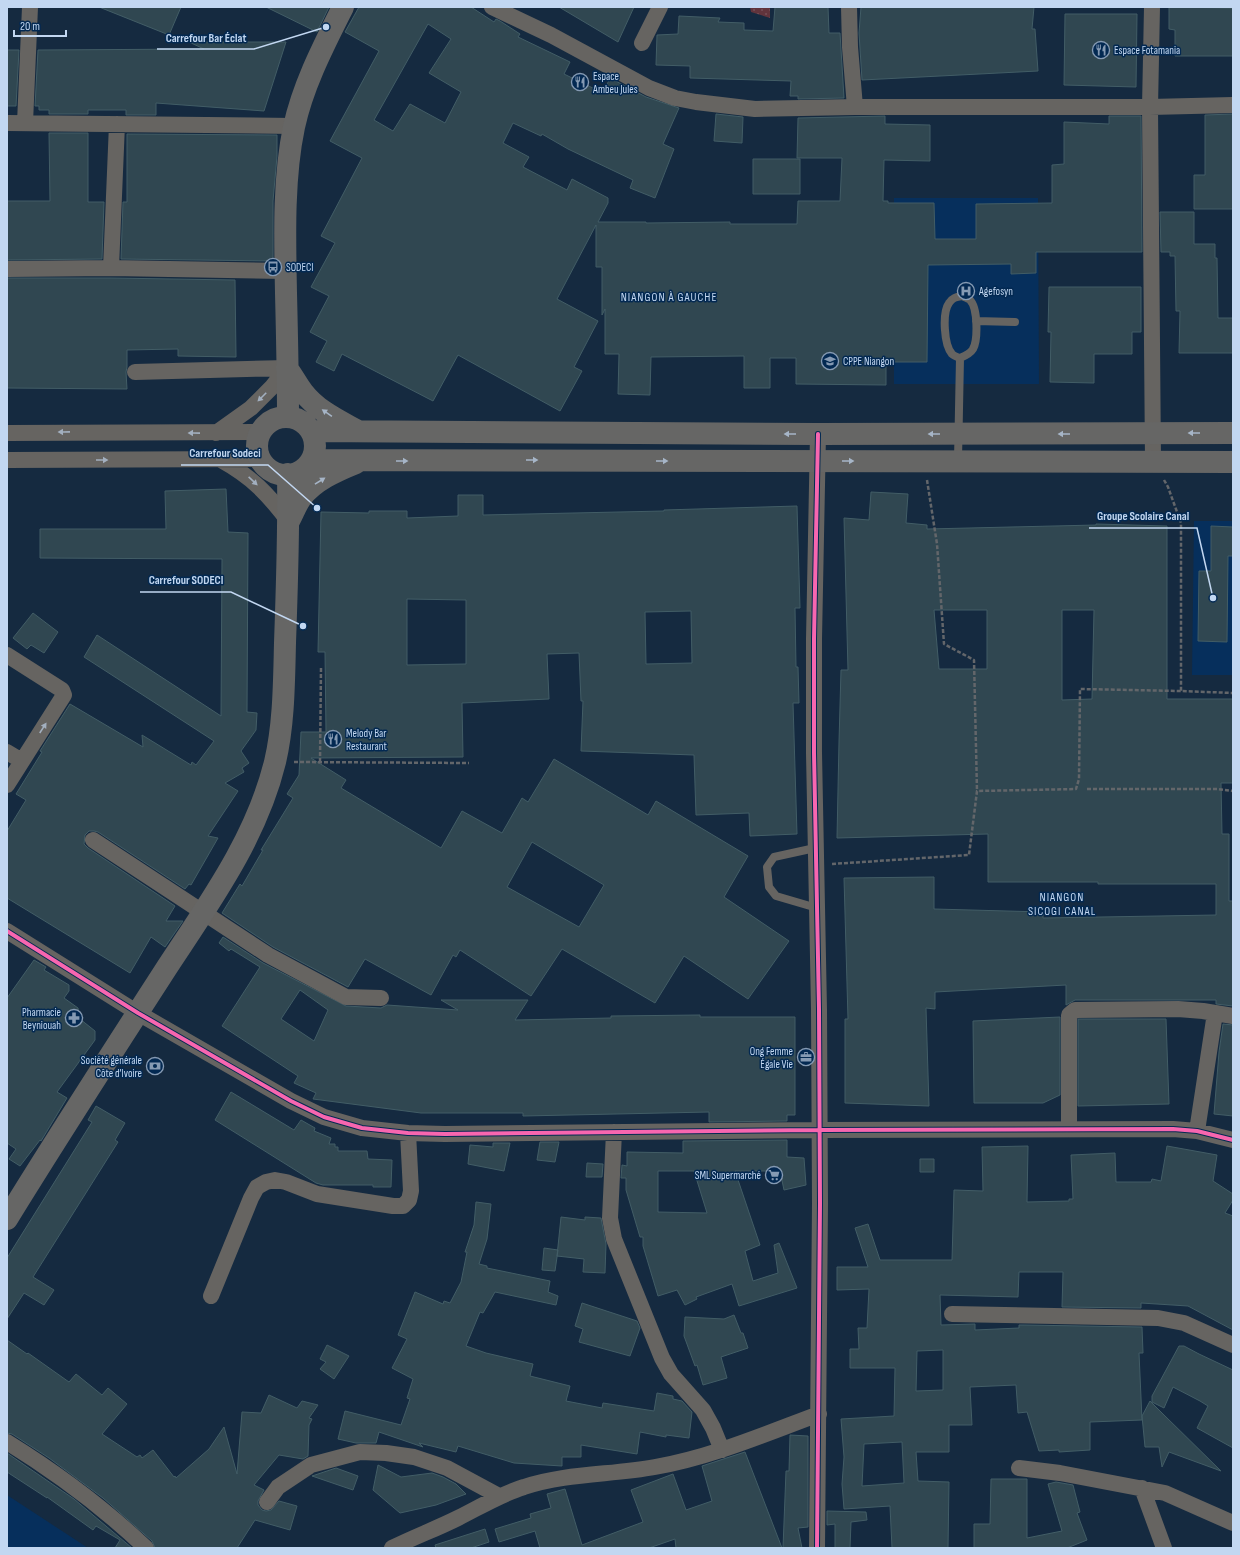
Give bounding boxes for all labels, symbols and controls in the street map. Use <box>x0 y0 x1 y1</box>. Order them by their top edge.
scale bar <box>14 12 66 38</box>
text: 20 m <box>20 19 40 34</box>
callout: Carrefour Bar Éclat <box>157 25 254 49</box>
text: Carrefour Bar Éclat <box>166 31 246 46</box>
restaurant icon: Espace Fotamania <box>1091 40 1111 60</box>
place label: Espace Fotamania <box>1114 44 1180 57</box>
place label: Espace Ambeu Jules <box>592 70 638 96</box>
restaurant icon: Espace Ambeu Jules <box>570 72 590 92</box>
bus stop icon: SODECI <box>263 257 283 277</box>
place label: SODECI <box>286 261 313 274</box>
hospital icon: Agefosyn <box>956 281 976 301</box>
place label: Agefosyn <box>978 285 1013 298</box>
district label: NIANGON À GAUCHE <box>621 290 717 305</box>
school or university icon: CPPE Niangon <box>820 351 840 371</box>
place label: CPPE Niangon <box>843 355 894 368</box>
one-way arrow <box>257 392 267 402</box>
one-way arrow <box>321 409 332 417</box>
one-way arrow <box>57 429 70 435</box>
one-way arrow <box>187 430 200 436</box>
one-way arrow <box>1187 430 1200 436</box>
one-way arrow <box>783 431 796 437</box>
one-way arrow <box>927 431 940 437</box>
one-way arrow <box>1057 431 1070 437</box>
callout: Carrefour Sodeci <box>181 441 268 465</box>
text: Carrefour Sodeci <box>189 446 261 461</box>
one-way arrow <box>96 457 109 463</box>
one-way arrow <box>526 457 538 464</box>
one-way arrow <box>396 458 409 464</box>
one-way arrow <box>656 458 669 464</box>
one-way arrow <box>842 458 854 465</box>
one-way arrow <box>249 476 258 485</box>
one-way arrow <box>315 477 325 485</box>
callout: Groupe Scolaire Canal <box>1089 504 1197 528</box>
text: Groupe Scolaire Canal <box>1097 509 1189 524</box>
callout: Carrefour SODECI <box>140 568 231 592</box>
text: Carrefour SODECI <box>149 573 223 588</box>
one-way arrow <box>39 723 47 733</box>
place label: Melody Bar Restaurant <box>346 727 387 753</box>
restaurant icon: Melody Bar Restaurant <box>323 729 343 749</box>
district label: NIANGON SICOGI CANAL <box>1028 890 1096 919</box>
place label: Pharmacie Beyniouah <box>22 1006 61 1032</box>
pharmacy icon: Pharmacie Beyniouah <box>64 1008 84 1028</box>
place label: Ong Femme Égale Vie <box>750 1045 793 1071</box>
office icon: Ong Femme Égale Vie <box>796 1047 816 1067</box>
place label: Société générale Côte d’Ivoire <box>81 1054 142 1080</box>
bank icon: Société générale Côte d’Ivoire <box>145 1056 165 1076</box>
supermarket icon: SML Supermarché <box>764 1165 784 1185</box>
place label: SML Supermarché <box>695 1169 761 1182</box>

